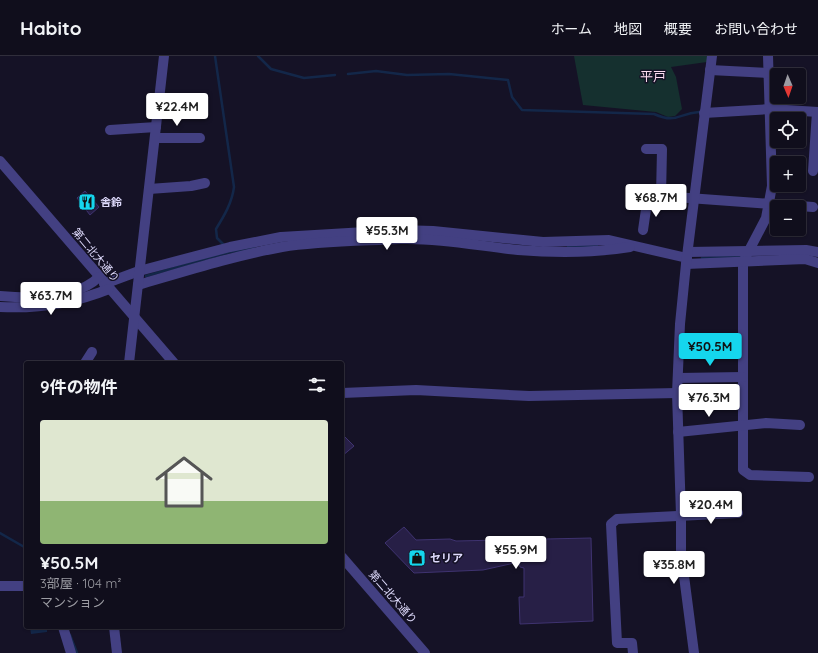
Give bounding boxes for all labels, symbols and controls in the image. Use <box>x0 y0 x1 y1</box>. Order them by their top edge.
text: Habito <box>20 16 82 40</box>
text: ホーム <box>550 20 592 38</box>
text: 地図 <box>614 20 642 38</box>
text: 概要 <box>664 20 692 38</box>
text: お問い合わせ <box>714 20 798 38</box>
district label: 平戸 <box>640 68 666 84</box>
north arrow <box>770 68 806 104</box>
map controls <box>770 68 806 236</box>
pin: ¥22.4M <box>144 93 210 127</box>
text: ¥22.4M <box>155 98 199 114</box>
button: locate <box>770 112 806 148</box>
button: + <box>770 156 806 192</box>
pin: ¥68.7M <box>623 184 689 218</box>
text: ¥68.7M <box>634 189 678 205</box>
restaurant icon: 舎鈴 <box>77 192 97 212</box>
place label: 舎鈴 <box>100 195 122 209</box>
button: − <box>770 200 806 236</box>
pin: ¥55.3M <box>354 217 420 251</box>
text: ¥55.3M <box>365 222 409 238</box>
street label: 第二北大通り <box>69 225 123 285</box>
pin: ¥63.7M <box>18 282 84 316</box>
text: ¥63.7M <box>30 287 72 303</box>
pin: ¥50.5M <box>677 333 743 367</box>
text: ¥50.5M <box>688 338 732 354</box>
icon: filters <box>306 374 328 396</box>
text: 9件の物件 <box>40 376 118 397</box>
pin: ¥76.3M <box>676 384 742 418</box>
text: ¥76.3M <box>688 389 730 405</box>
icon: home <box>148 446 220 518</box>
pin: ¥20.4M <box>678 491 744 525</box>
text: ¥20.4M <box>689 496 733 512</box>
pin: ¥55.9M <box>483 536 549 570</box>
text: ¥55.9M <box>494 541 538 557</box>
shop icon: セリア <box>407 548 427 568</box>
place label: セリア <box>430 551 463 565</box>
pin: ¥35.8M <box>641 551 707 585</box>
text: ¥50.5M <box>40 552 98 573</box>
text: ¥35.8M <box>653 556 695 572</box>
street label: 第二北大通り <box>366 568 420 626</box>
text: 3部屋 · 104 m² <box>40 575 121 591</box>
text: マンション <box>40 594 105 610</box>

